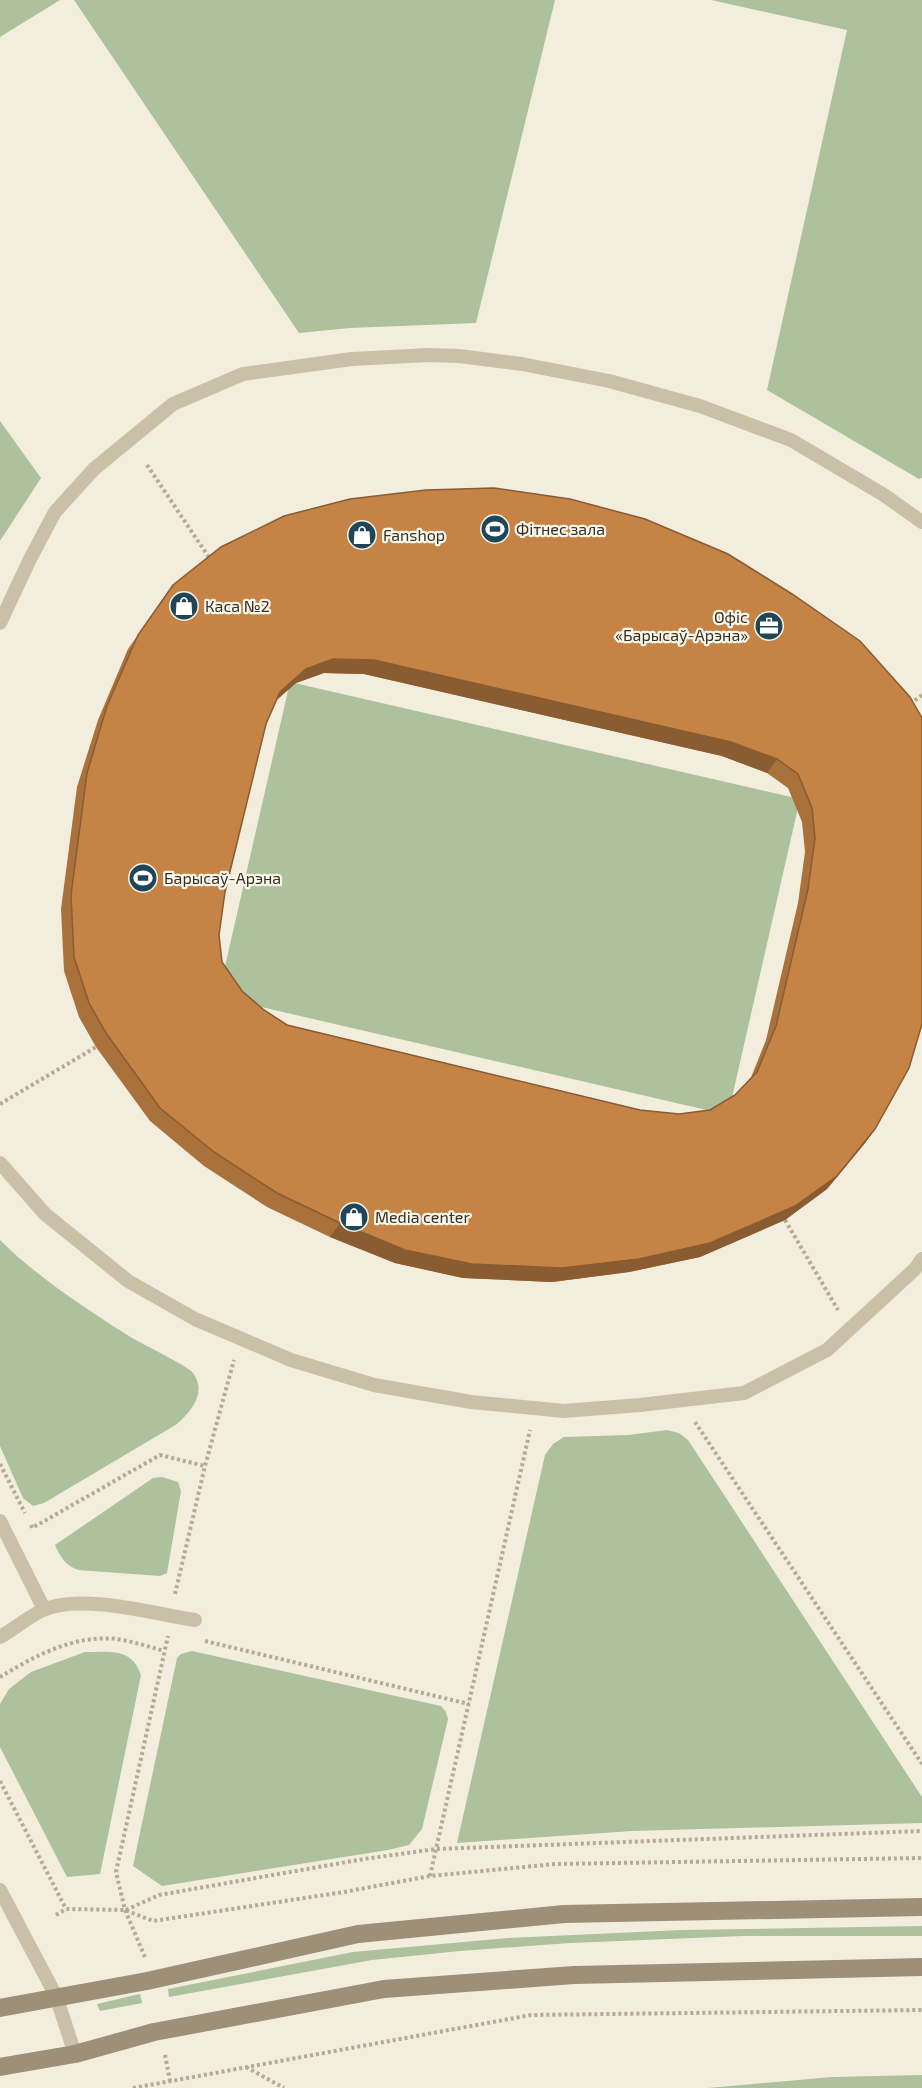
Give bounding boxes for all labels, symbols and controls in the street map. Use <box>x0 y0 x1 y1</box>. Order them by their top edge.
sports icon: Фітнес зала <box>479 513 511 545</box>
shop icon: Fanshop <box>346 519 378 551</box>
place label: Фітнес зала <box>516 519 605 538</box>
place label: Fanshop <box>383 525 445 544</box>
shop icon: Каса №2 <box>168 590 200 622</box>
place label: Каса №2 <box>205 596 270 615</box>
place label: Офіс «Барысаў-Арэна» <box>615 607 748 645</box>
office icon: Офіс «Барысаў-Арэна» <box>753 610 785 642</box>
sports icon: Барысаў-Арэна <box>127 862 159 894</box>
place label: Барысаў-Арэна <box>164 868 281 888</box>
shop icon: Media center <box>338 1201 370 1233</box>
place label: Media center <box>375 1207 470 1226</box>

